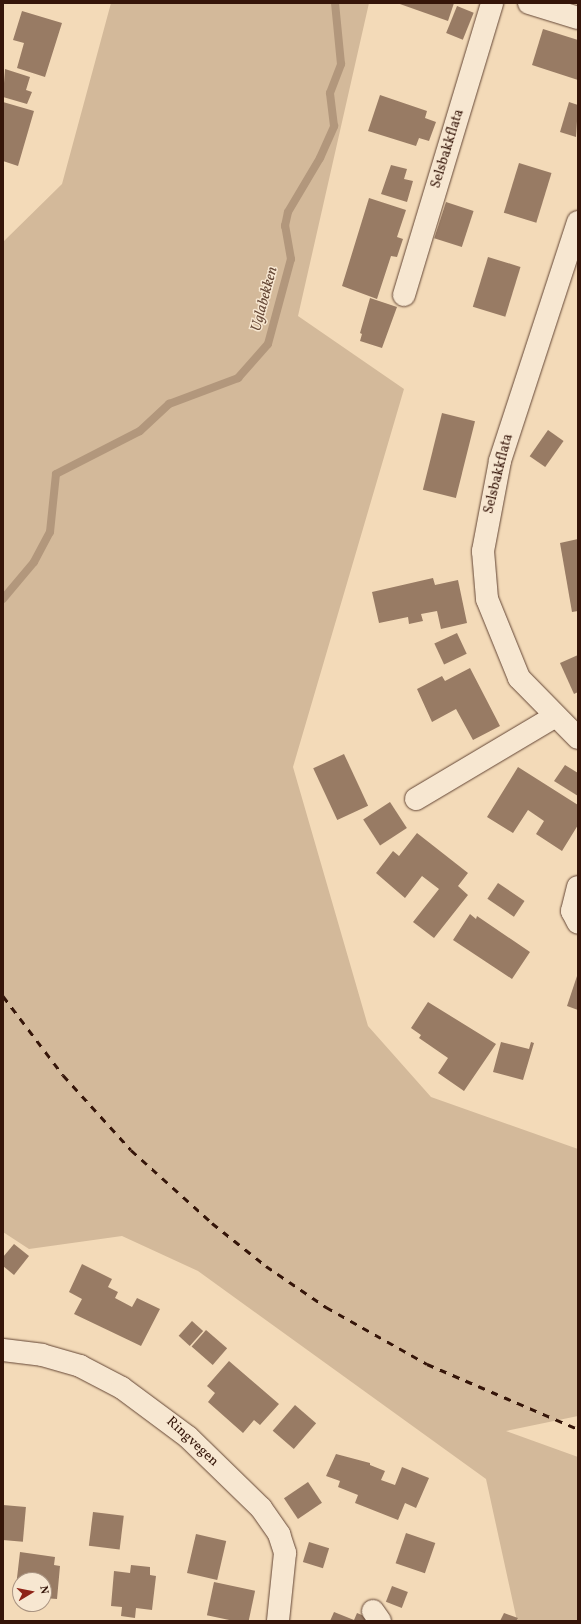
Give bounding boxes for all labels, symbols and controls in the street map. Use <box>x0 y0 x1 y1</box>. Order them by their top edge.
street label: Selsbakkflata <box>428 107 468 191</box>
water label: Uglabekken <box>248 265 282 333</box>
street label: Selsbakkflata <box>481 432 517 516</box>
street label: Ringvegen <box>162 1414 222 1470</box>
north arrow <box>12 1572 52 1612</box>
text: N <box>35 1585 51 1595</box>

